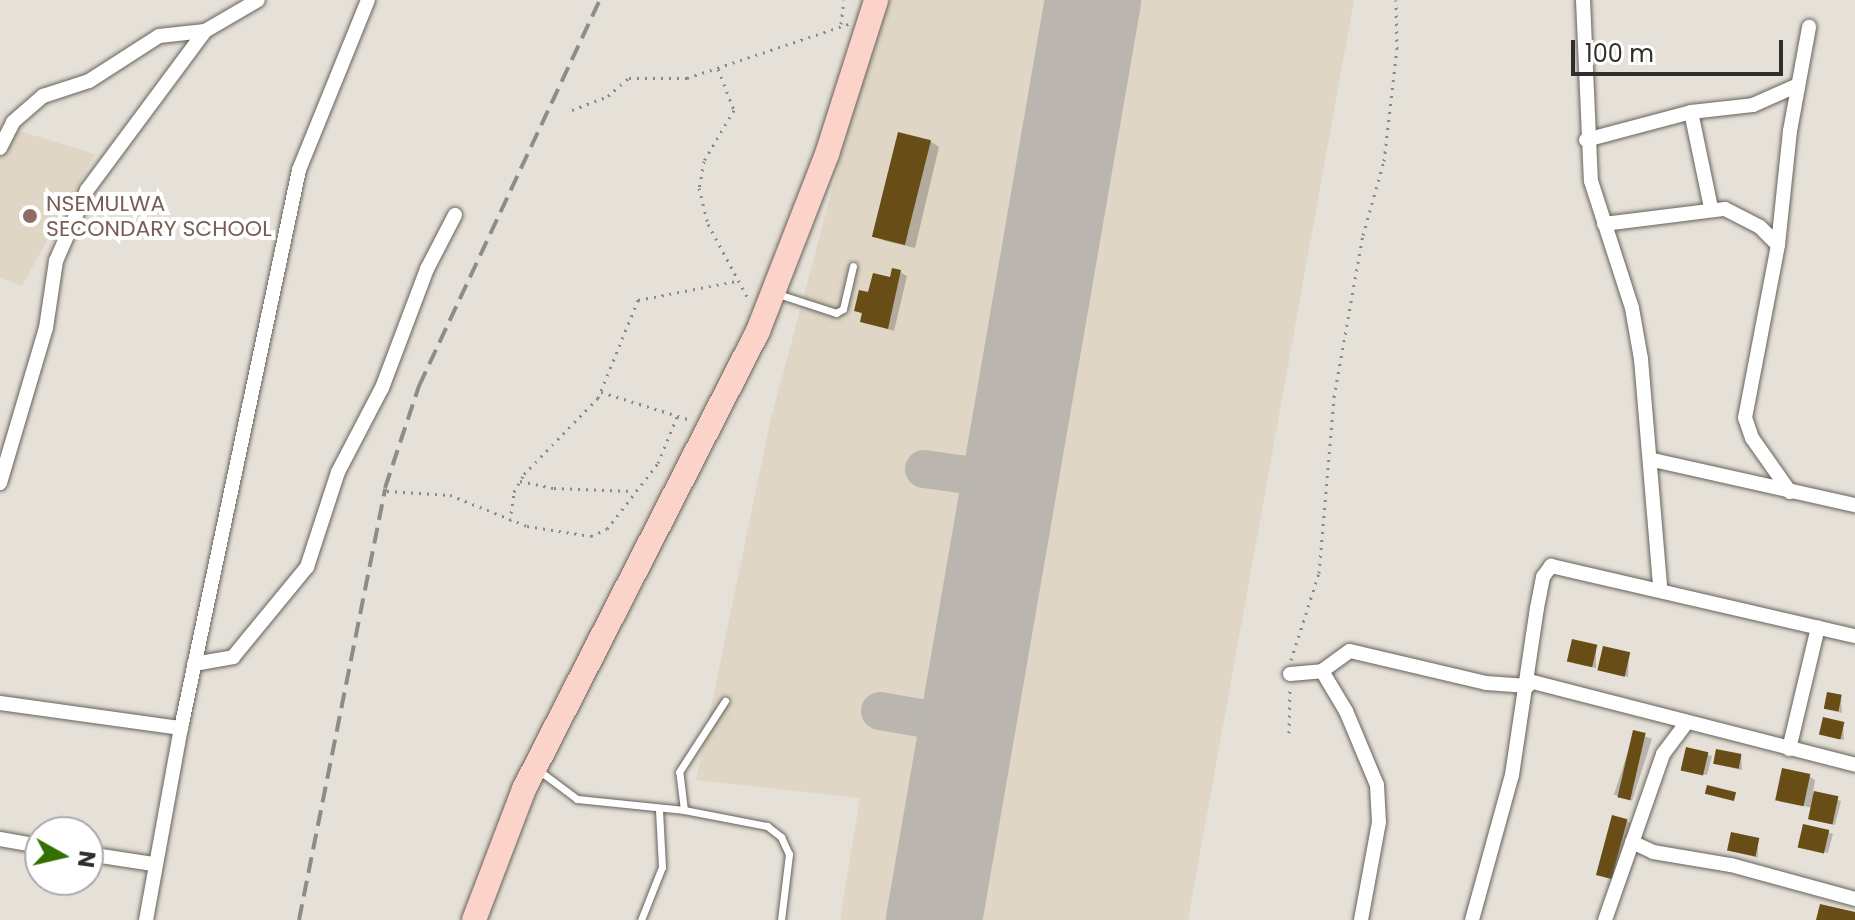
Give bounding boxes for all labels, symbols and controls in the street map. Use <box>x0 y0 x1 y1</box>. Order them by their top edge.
scale bar <box>1575 24 1787 74</box>
text: 100 m <box>1585 37 1654 70</box>
place label: NSEMULWA SECONDARY SCHOOL <box>46 190 272 242</box>
marker: NSEMULWA SECONDARY SCHOOL <box>21 207 39 225</box>
north arrow <box>24 816 104 896</box>
text: N <box>70 849 103 869</box>

